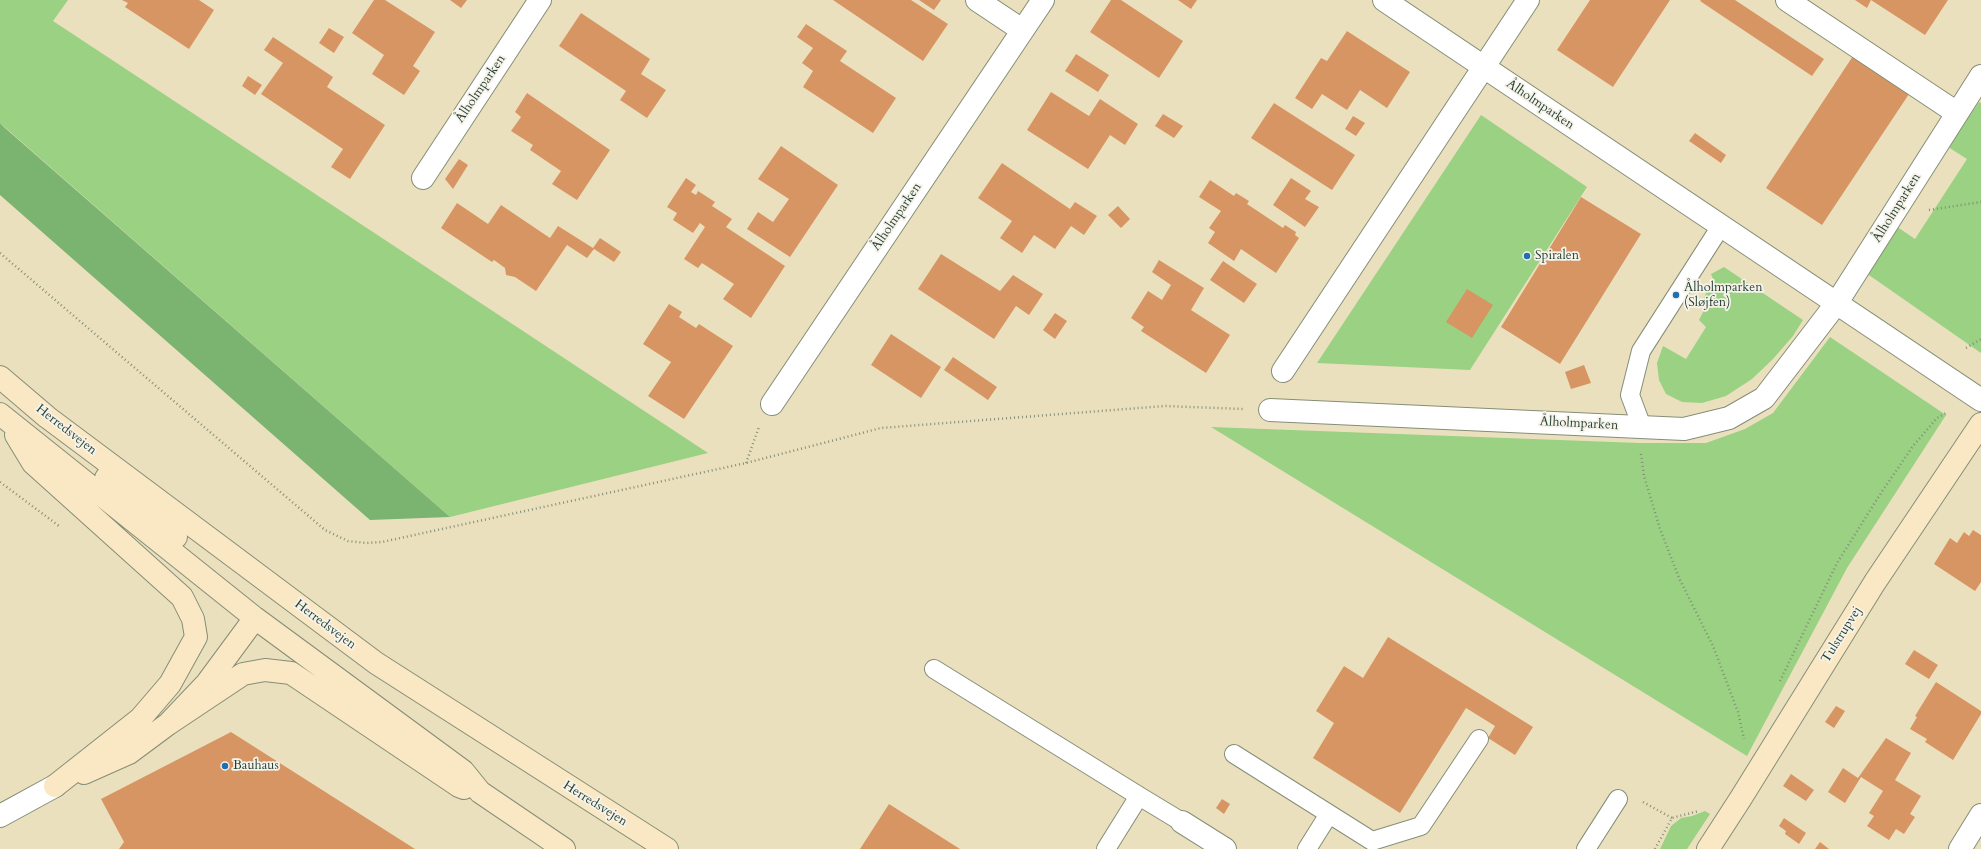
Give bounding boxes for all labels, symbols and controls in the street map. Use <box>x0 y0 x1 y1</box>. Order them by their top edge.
street label: Ålholmparken <box>453 52 509 126</box>
street label: Ålholmparken <box>1503 77 1577 133</box>
street label: Ålholmparken <box>1870 171 1924 245</box>
street label: Ålholmparken <box>869 180 925 254</box>
place label: Spiralen <box>1535 248 1579 264</box>
marker: Spiralen <box>1522 251 1532 261</box>
place label: Ålholmparken (Sløjfen) <box>1684 280 1763 311</box>
marker: Ålholmparken (Sløjfen) <box>1671 290 1681 300</box>
street label: Herredsvejen <box>32 401 100 459</box>
street label: Ålholmparken <box>1539 414 1619 434</box>
street label: Herredsvejen <box>291 597 359 653</box>
street label: Tulstrupvej <box>1819 604 1865 666</box>
place label: Bauhaus <box>233 758 279 774</box>
marker: Bauhaus <box>220 761 230 771</box>
street label: Herredsvejen <box>560 778 630 830</box>

